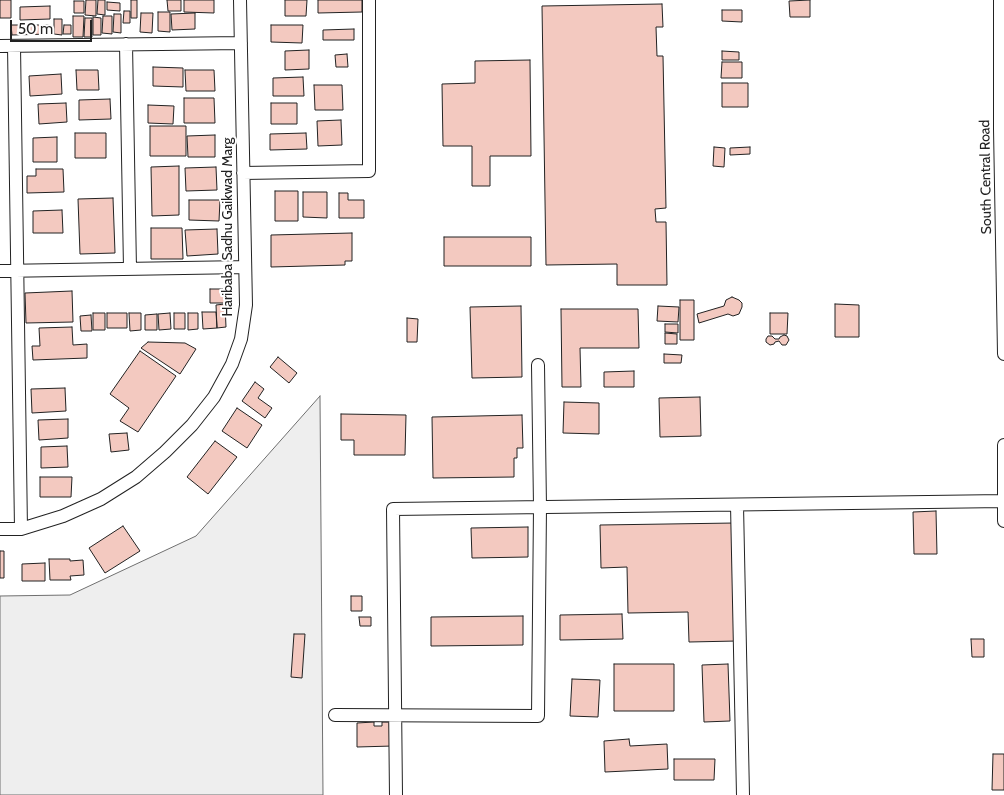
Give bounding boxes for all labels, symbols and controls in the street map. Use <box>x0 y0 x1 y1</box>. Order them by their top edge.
scale bar <box>12 10 95 42</box>
text: 50 m <box>18 20 53 38</box>
street label: South Central Road <box>977 120 995 234</box>
street label: Haribaba Sadhu Gaikwad Marg <box>220 137 236 317</box>

